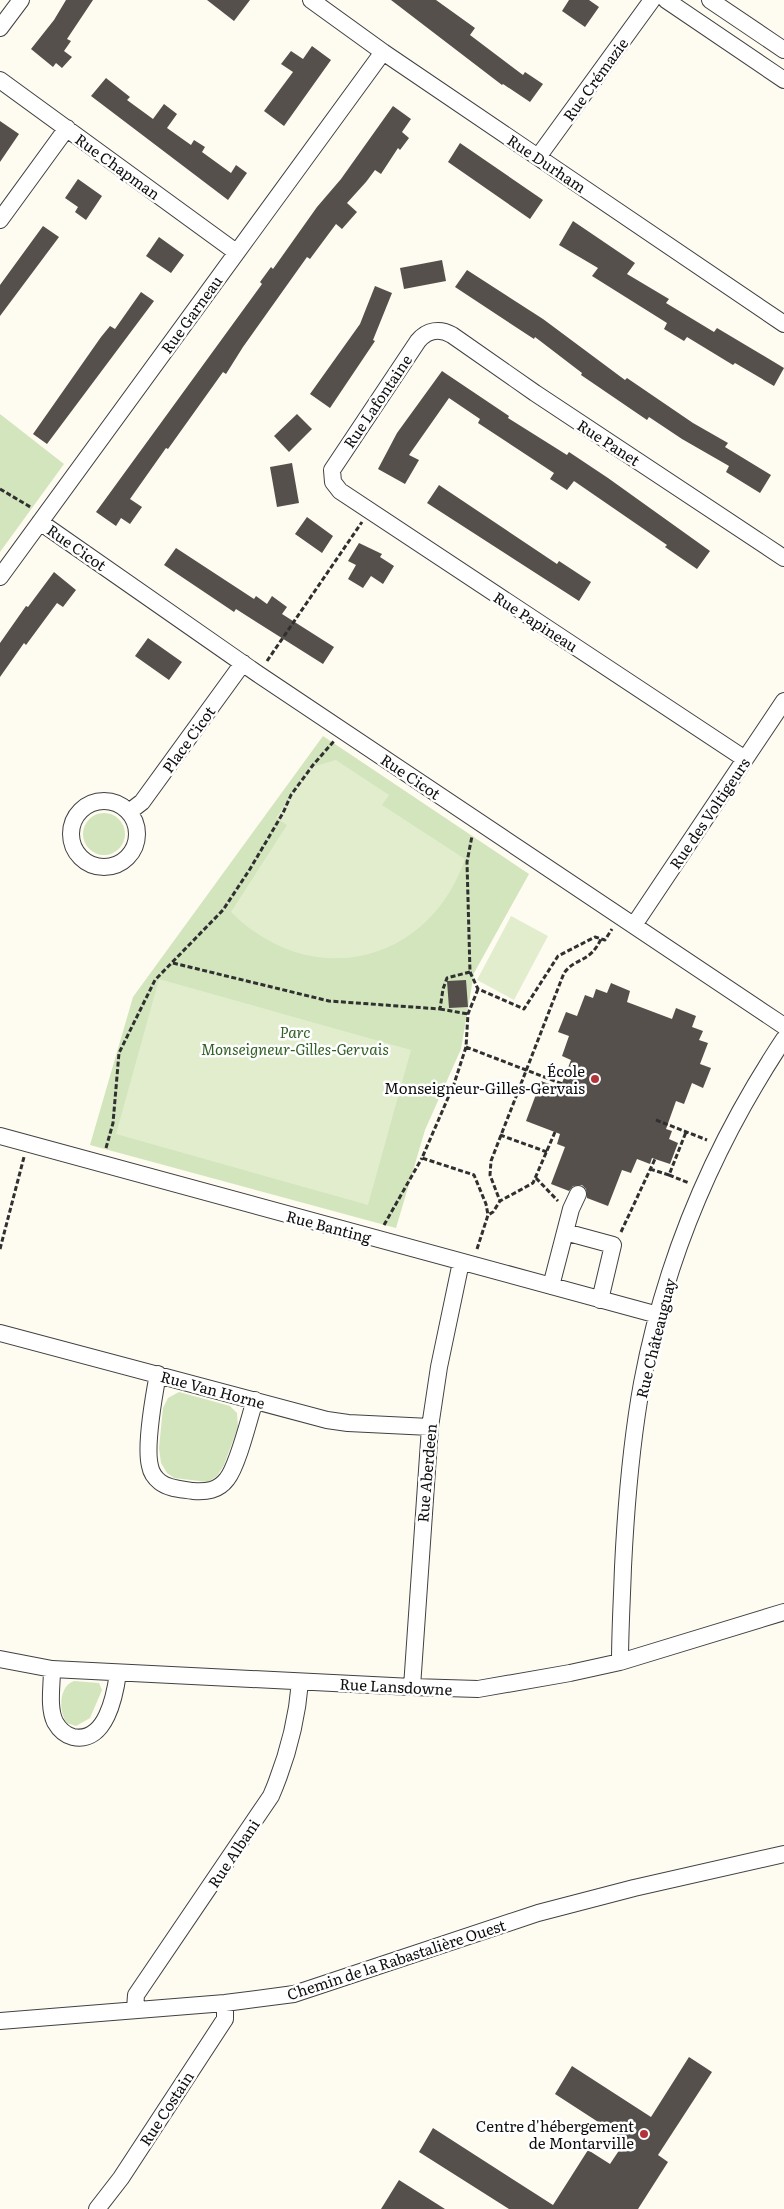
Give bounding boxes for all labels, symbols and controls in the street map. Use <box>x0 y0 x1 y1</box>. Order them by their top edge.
street label: Rue Crémazie <box>557 32 633 126</box>
street label: Rue Chapman <box>71 127 165 205</box>
street label: Rue Durham <box>503 128 591 198</box>
street label: Rue Garneau <box>155 270 228 358</box>
street label: Rue Lafontaine <box>337 349 417 452</box>
street label: Rue Panet <box>573 413 645 471</box>
street label: Rue Cicot <box>43 518 111 576</box>
street label: Rue Papineau <box>489 585 583 657</box>
street label: Place Cicot <box>156 701 220 777</box>
street label: Rue Cicot <box>376 747 446 805</box>
street label: Rue des Voltigeurs <box>663 752 755 873</box>
park label: Parc Monseigneur-Gilles-Gervais <box>201 1020 389 1060</box>
place label: École Monseigneur-Gilles-Gervais <box>384 1059 585 1099</box>
marker: École Monseigneur-Gilles-Gervais <box>589 1073 601 1085</box>
street label: Rue Banting <box>284 1204 375 1249</box>
street label: Rue Châteauguay <box>629 1275 681 1401</box>
street label: Rue Van Horne <box>158 1364 268 1414</box>
street label: Rue Aberdeen <box>410 1422 442 1523</box>
street label: Rue Lansdowne <box>339 1672 453 1700</box>
street label: Rue Albani <box>202 1814 264 1892</box>
street label: Chemin de la Rabastalière Ouest <box>284 1913 508 2005</box>
street label: Rue Costain <box>133 2066 199 2150</box>
place label: Centre d'hébergement de Montarville <box>476 2114 634 2154</box>
marker: Centre d'hébergement de Montarville <box>638 2128 650 2140</box>

